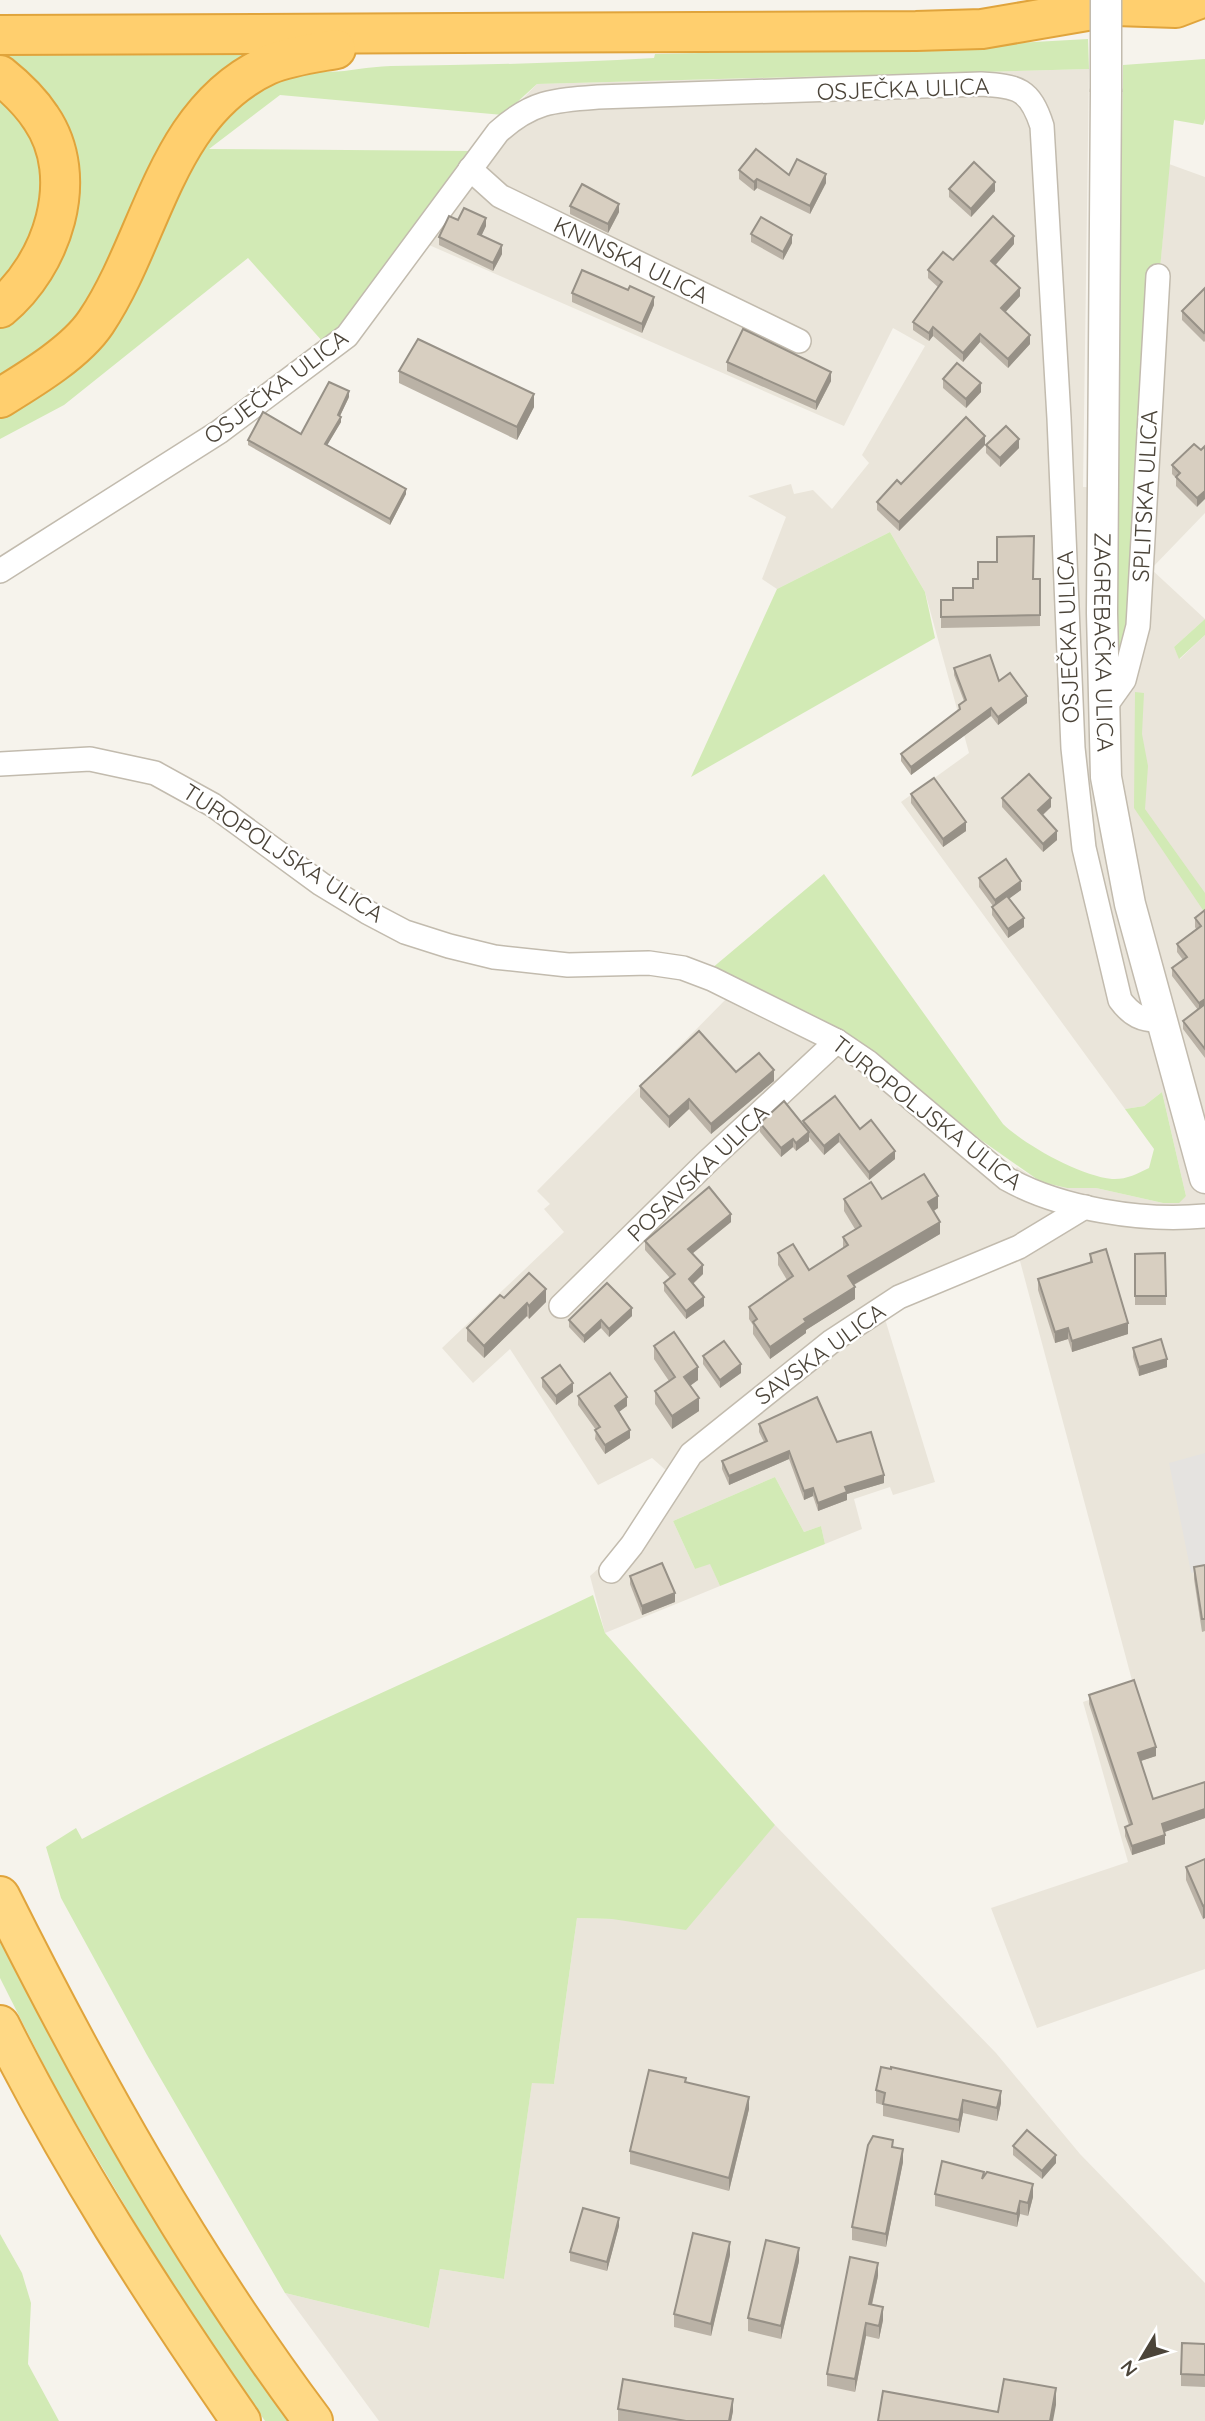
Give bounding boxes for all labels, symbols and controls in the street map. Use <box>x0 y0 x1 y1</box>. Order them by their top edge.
street label: OSJEČKA ULICA <box>816 71 990 106</box>
street label: KNINSKA ULICA <box>549 210 713 310</box>
street label: OSJEČKA ULICA <box>198 323 353 450</box>
street label: SPLITSKA ULICA <box>1126 409 1163 583</box>
street label: ZAGREBAČKA ULICA <box>1088 532 1120 752</box>
street label: OSJEČKA ULICA <box>1050 550 1085 724</box>
street label: TUROPOLJSKA ULICA <box>177 777 389 928</box>
street label: TUROPOLJSKA ULICA <box>826 1029 1028 1196</box>
street label: POSAVSKA ULICA <box>621 1098 775 1248</box>
street label: SAVSKA ULICA <box>749 1296 891 1411</box>
north arrow <box>1107 2323 1177 2393</box>
text: N <box>1115 2356 1142 2381</box>

